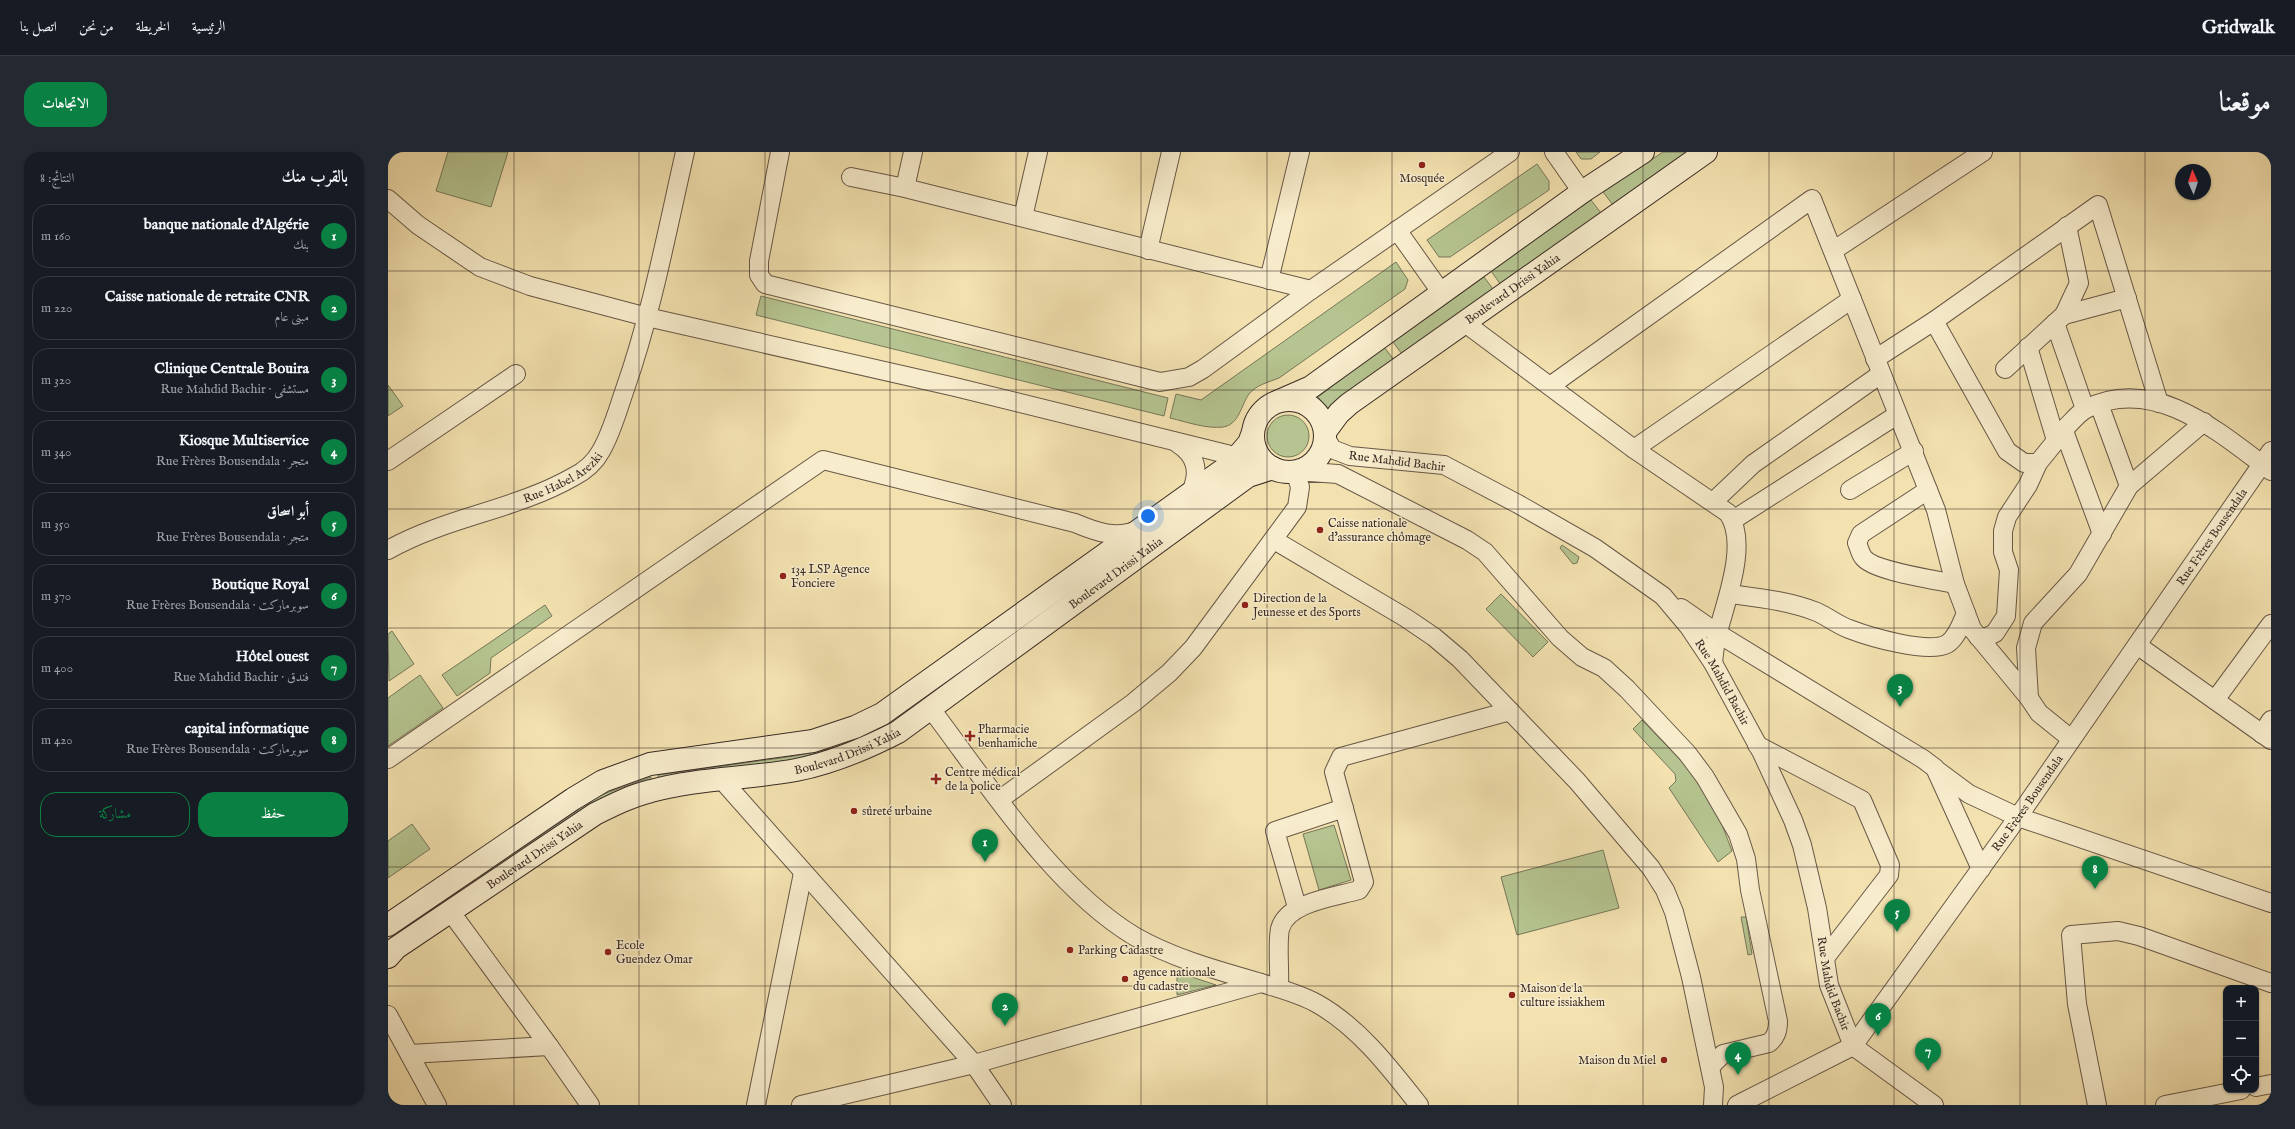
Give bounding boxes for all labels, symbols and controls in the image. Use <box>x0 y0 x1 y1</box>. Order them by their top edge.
text: Gridwalk <box>2202 16 2275 40</box>
text: اتصل بنا <box>20 18 57 36</box>
text: من نحن <box>79 18 114 36</box>
text: الخريطة <box>136 18 170 36</box>
text: الرئيسية <box>192 18 225 36</box>
button: الاتجاهات <box>24 82 107 127</box>
text: موقعنا <box>2219 86 2271 121</box>
marker: Mosquée <box>1417 160 1427 170</box>
north arrow <box>2175 164 2211 200</box>
text: بالقرب منك <box>281 167 348 188</box>
text: النتائج: 8 <box>40 170 74 187</box>
place label: Mosquée <box>1399 171 1445 187</box>
text: banque nationale d'Algérie <box>144 215 309 234</box>
text: 160 m <box>41 228 71 245</box>
text: 1 <box>332 228 336 245</box>
text: بنك <box>293 237 309 254</box>
street label: Boulevard Drissi Yahia <box>1462 250 1564 328</box>
text: Caisse nationale de retraite CNR <box>105 287 309 306</box>
text: 220 m <box>41 300 72 317</box>
text: 2 <box>331 300 337 317</box>
text: مبنى عام <box>275 309 309 326</box>
text: Clinique Centrale Bouira <box>154 359 309 378</box>
text: 320 m <box>41 372 71 389</box>
text: 3 <box>332 372 336 389</box>
text: مستشفى · Rue Mahdid Bachir <box>161 381 309 398</box>
text: Kiosque Multiservice <box>179 431 309 450</box>
text: 340 m <box>41 444 72 461</box>
text: 4 <box>331 444 337 461</box>
street label: Rue Mahdid Bachir <box>1348 448 1447 475</box>
street label: Rue Habel Arezki <box>521 450 606 507</box>
text: متجر · Rue Frères Bousendala <box>156 453 309 470</box>
street label: Rue Frères Bousendala <box>2173 485 2251 588</box>
text: أبو اسحاق <box>267 502 309 521</box>
your location <box>1138 506 1158 526</box>
text: 350 m <box>41 516 70 533</box>
text: 5 <box>332 516 336 533</box>
place label: Caisse nationale d'assurance chômage <box>1328 516 1432 545</box>
marker: Caisse nationale d'assurance chômage <box>1315 525 1325 535</box>
text: متجر · Rue Frères Bousendala <box>156 529 309 546</box>
street label: Boulevard Drissi Yahia <box>1066 533 1166 613</box>
place label: 134 LSP Agence Fonciere <box>791 562 870 591</box>
marker: 134 LSP Agence Fonciere <box>778 571 788 581</box>
text: Boutique Royal <box>212 575 309 594</box>
text: 370 m <box>41 588 71 605</box>
text: 6 <box>331 588 337 605</box>
place label: Direction de la Jeunesse et des Sports <box>1251 591 1361 621</box>
text: سوبرماركت · Rue Frères Bousendala <box>126 597 309 614</box>
marker: Direction de la Jeunesse et des Sports <box>1240 600 1250 610</box>
street label: Rue Mahdid Bachir <box>1691 636 1753 729</box>
text: Hôtel ouest <box>236 647 309 666</box>
text: 400 m <box>41 660 73 677</box>
text: 7 <box>331 660 337 677</box>
text: فندق · Rue Mahdid Bachir <box>173 669 309 686</box>
pin: 3 <box>1887 674 1913 707</box>
text: capital informatique <box>185 719 309 738</box>
place label: Pharmacie benhamiche <box>978 722 1038 751</box>
street label: Boulevard Drissi Yahia <box>793 725 904 778</box>
marker: Pharmacie benhamiche <box>965 731 975 741</box>
text: 420 m <box>41 732 73 749</box>
text: 8 <box>331 732 337 749</box>
text: سوبرماركت · Rue Frères Bousendala <box>126 741 309 758</box>
street label: Rue Frères Bousendala <box>1989 752 2067 855</box>
place label: Centre médical de la police <box>945 765 1021 795</box>
marker: Centre médical de la police <box>930 773 942 785</box>
button: مشاركة <box>40 792 190 837</box>
button: حفظ <box>198 792 348 837</box>
place label: sûreté urbaine <box>862 804 932 819</box>
marker: sûreté urbaine <box>849 806 859 816</box>
street label: Boulevard Drissi Yahia <box>484 817 586 893</box>
pin: 1 <box>972 829 998 862</box>
pin: 8 <box>2082 856 2108 889</box>
pin: 5 <box>1884 899 1910 932</box>
street label: Rue Mahdid Bachir <box>1814 936 1853 1033</box>
place label: Ecole Guendez Omar <box>616 938 693 967</box>
place label: Parking Cadastre <box>1078 943 1164 958</box>
marker: Parking Cadastre <box>1065 945 1075 955</box>
marker: Ecole Guendez Omar <box>603 947 613 957</box>
place label: agence nationale du cadastre <box>1133 965 1216 994</box>
marker: agence nationale du cadastre <box>1120 974 1130 984</box>
place label: Maison de la culture issiakhem <box>1520 981 1605 1010</box>
map controls <box>2223 985 2259 1093</box>
button: + <box>2223 985 2259 1021</box>
marker: Maison de la culture issiakhem <box>1507 990 1517 1000</box>
pin: 2 <box>992 993 1018 1026</box>
pin: 6 <box>1865 1003 1891 1036</box>
button: − <box>2223 1021 2259 1057</box>
pin: 7 <box>1915 1038 1941 1071</box>
pin: 4 <box>1725 1042 1751 1075</box>
place label: Maison du Miel <box>1578 1053 1657 1068</box>
marker: Maison du Miel <box>1659 1055 1669 1065</box>
button: locate <box>2223 1057 2259 1093</box>

